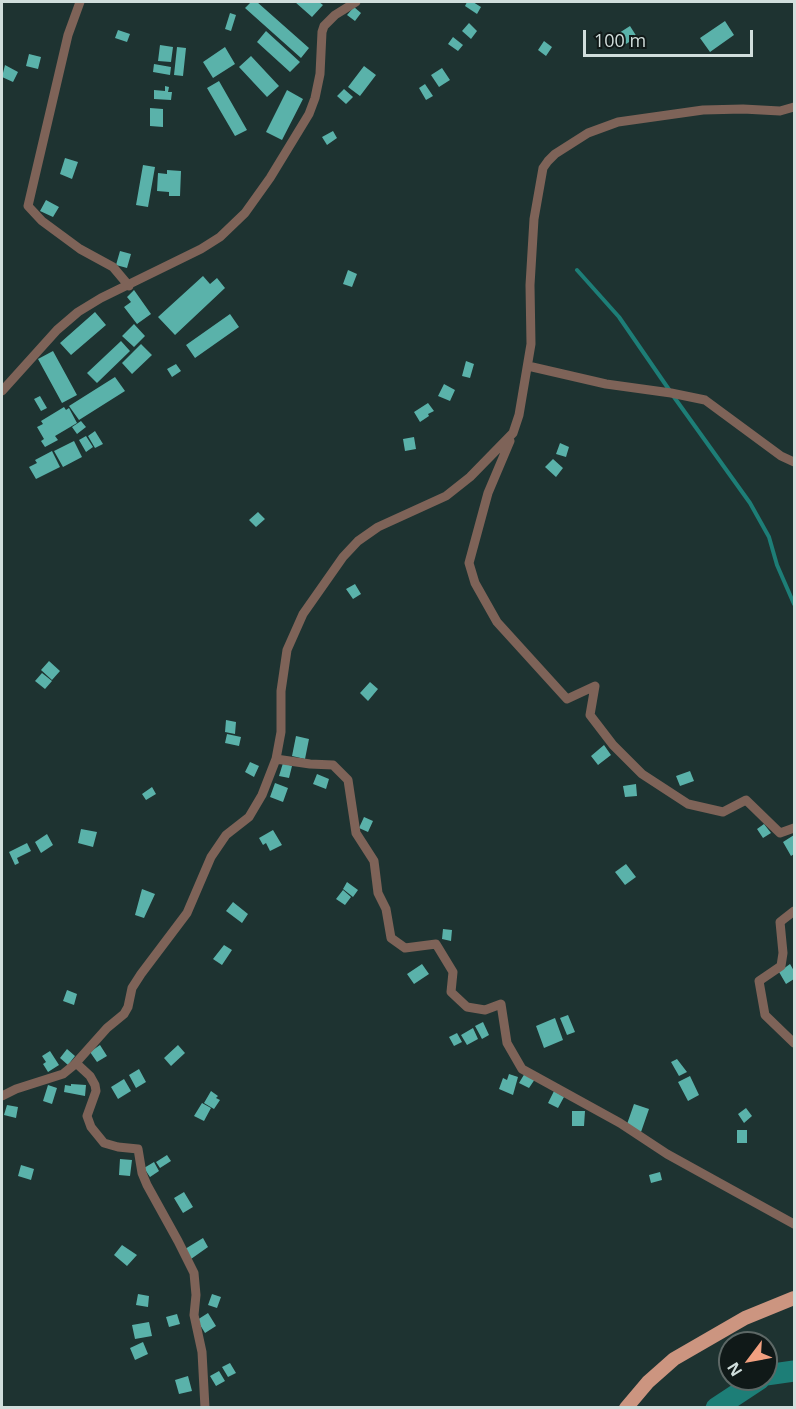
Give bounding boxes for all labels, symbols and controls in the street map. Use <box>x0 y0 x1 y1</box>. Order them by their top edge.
scale bar <box>586 18 756 56</box>
text: 100 m <box>594 28 646 52</box>
north arrow <box>718 1331 778 1391</box>
text: N <box>722 1358 747 1381</box>

